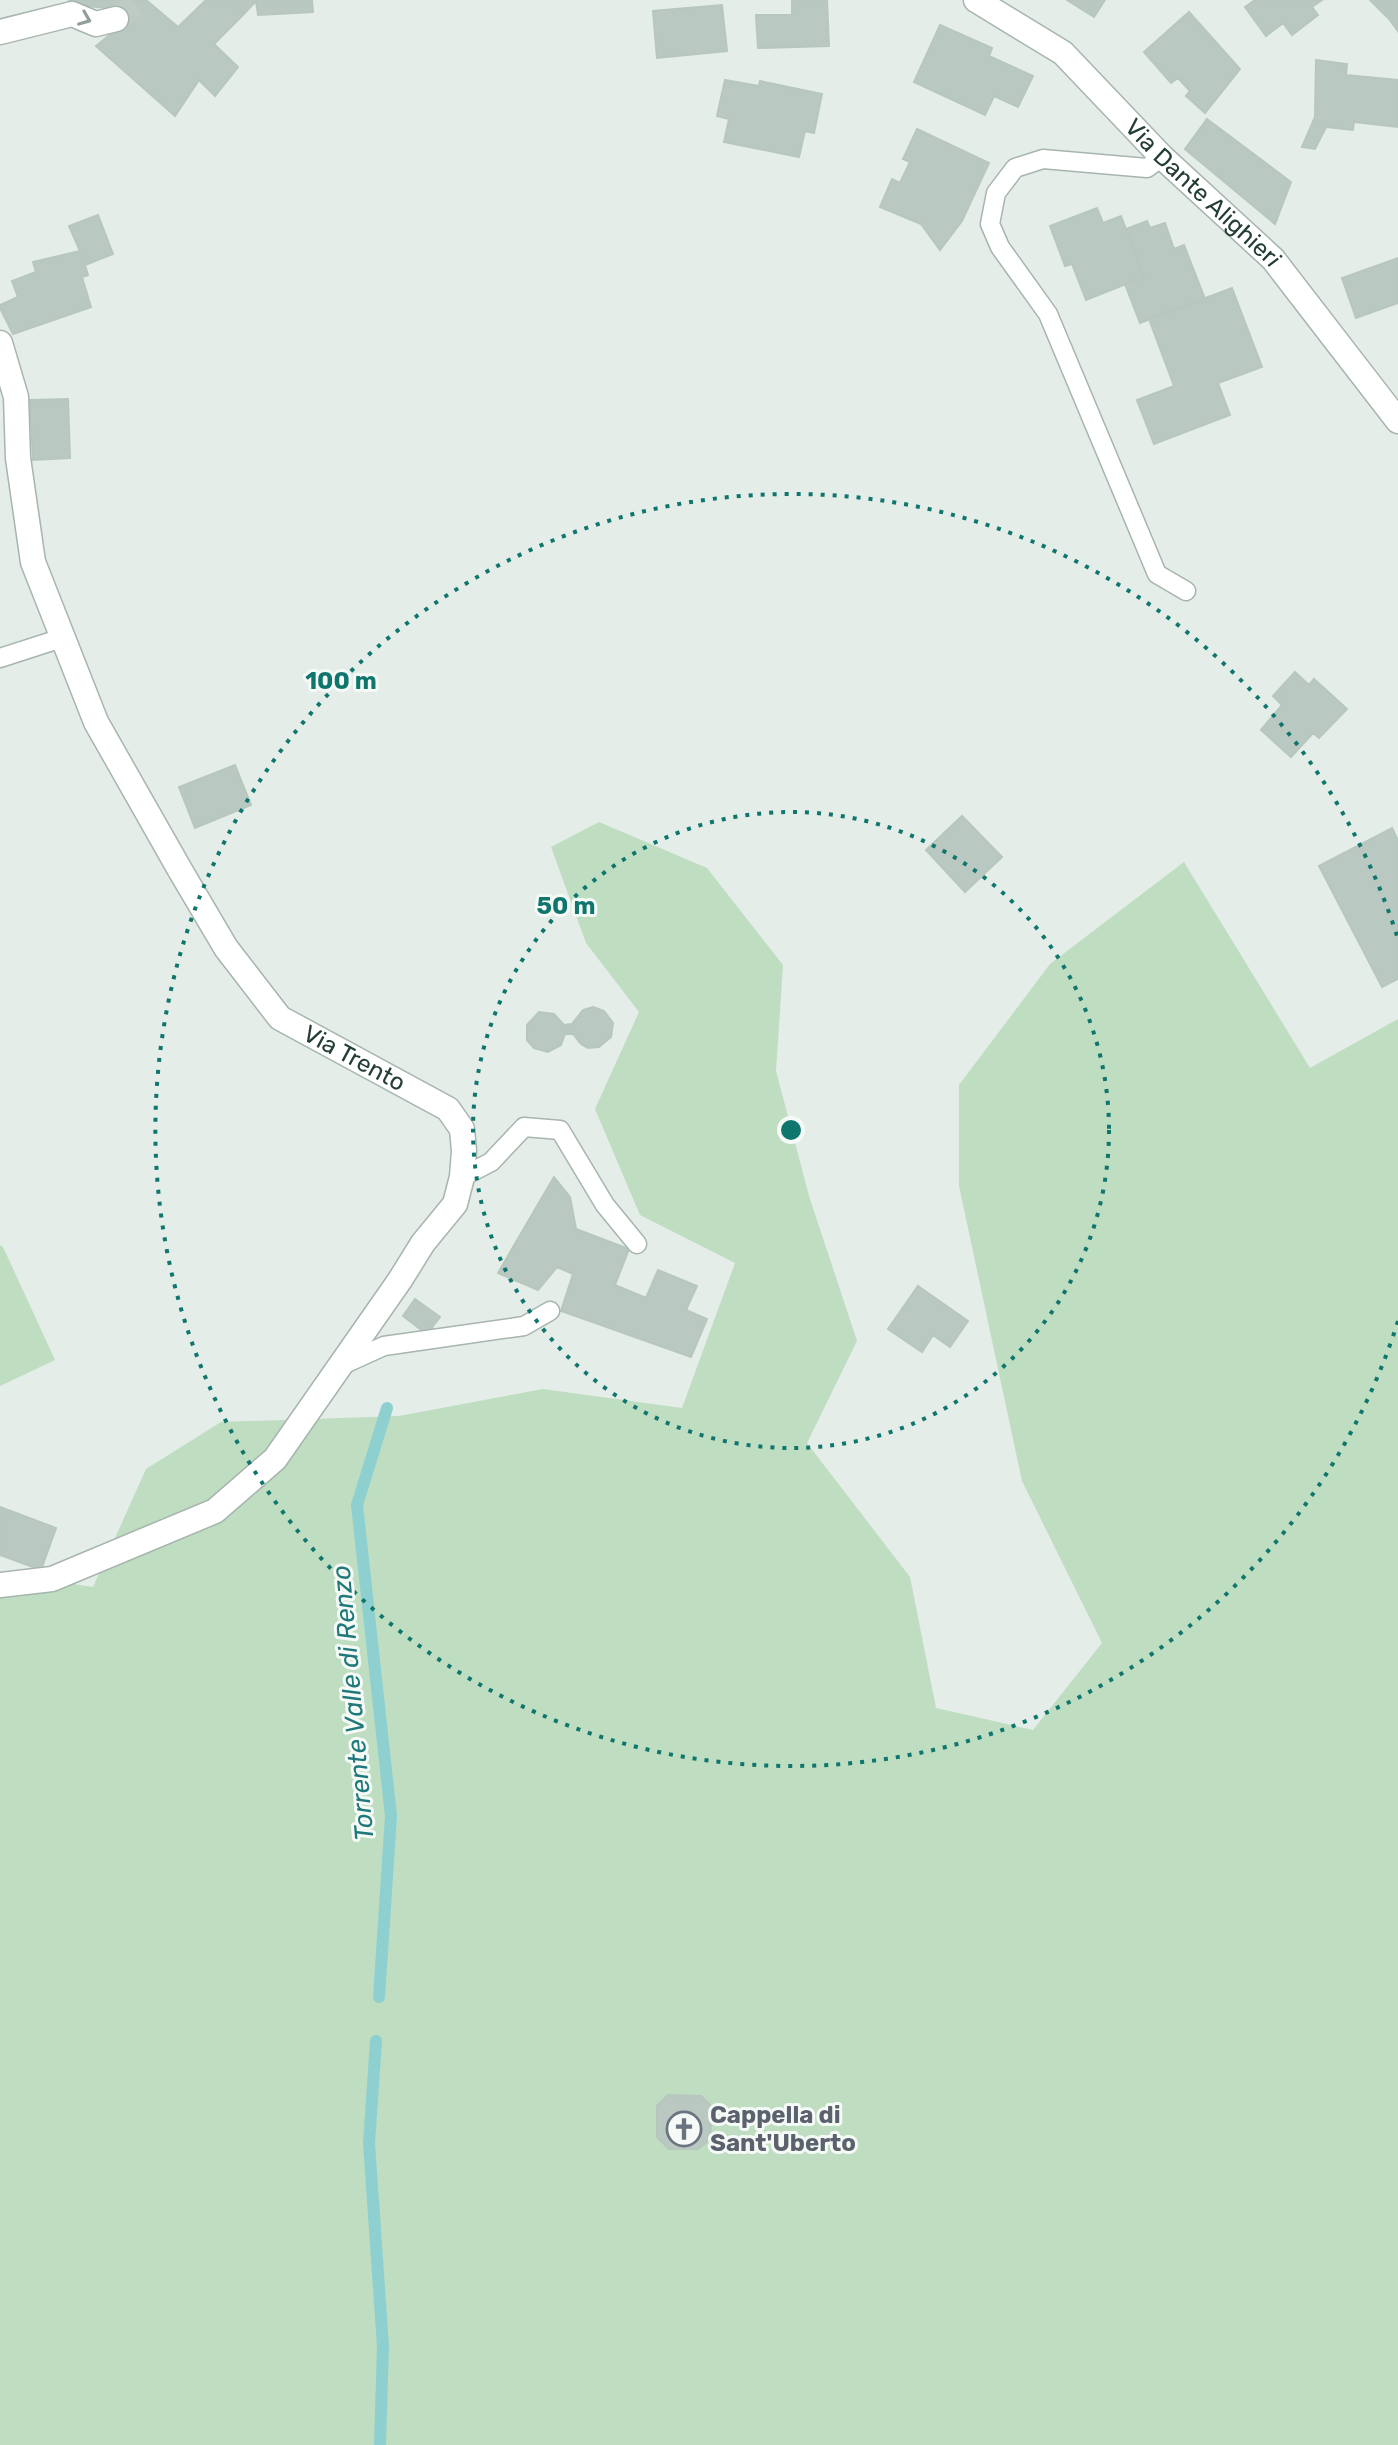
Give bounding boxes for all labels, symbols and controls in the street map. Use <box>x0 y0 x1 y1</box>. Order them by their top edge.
one-way arrow <box>77 9 91 26</box>
street label: Via Dante Alighieri <box>1119 113 1288 272</box>
text: 100 m <box>305 667 377 695</box>
text: 50 m <box>537 892 595 920</box>
street label: Via Trento <box>298 1019 410 1097</box>
centre of rings <box>777 1116 805 1144</box>
water label: Torrente Valle di Renzo <box>326 1564 380 1842</box>
place label: Cappella di Sant'Uberto <box>710 2101 856 2157</box>
church icon: Cappella di Sant'Uberto <box>665 2110 703 2148</box>

